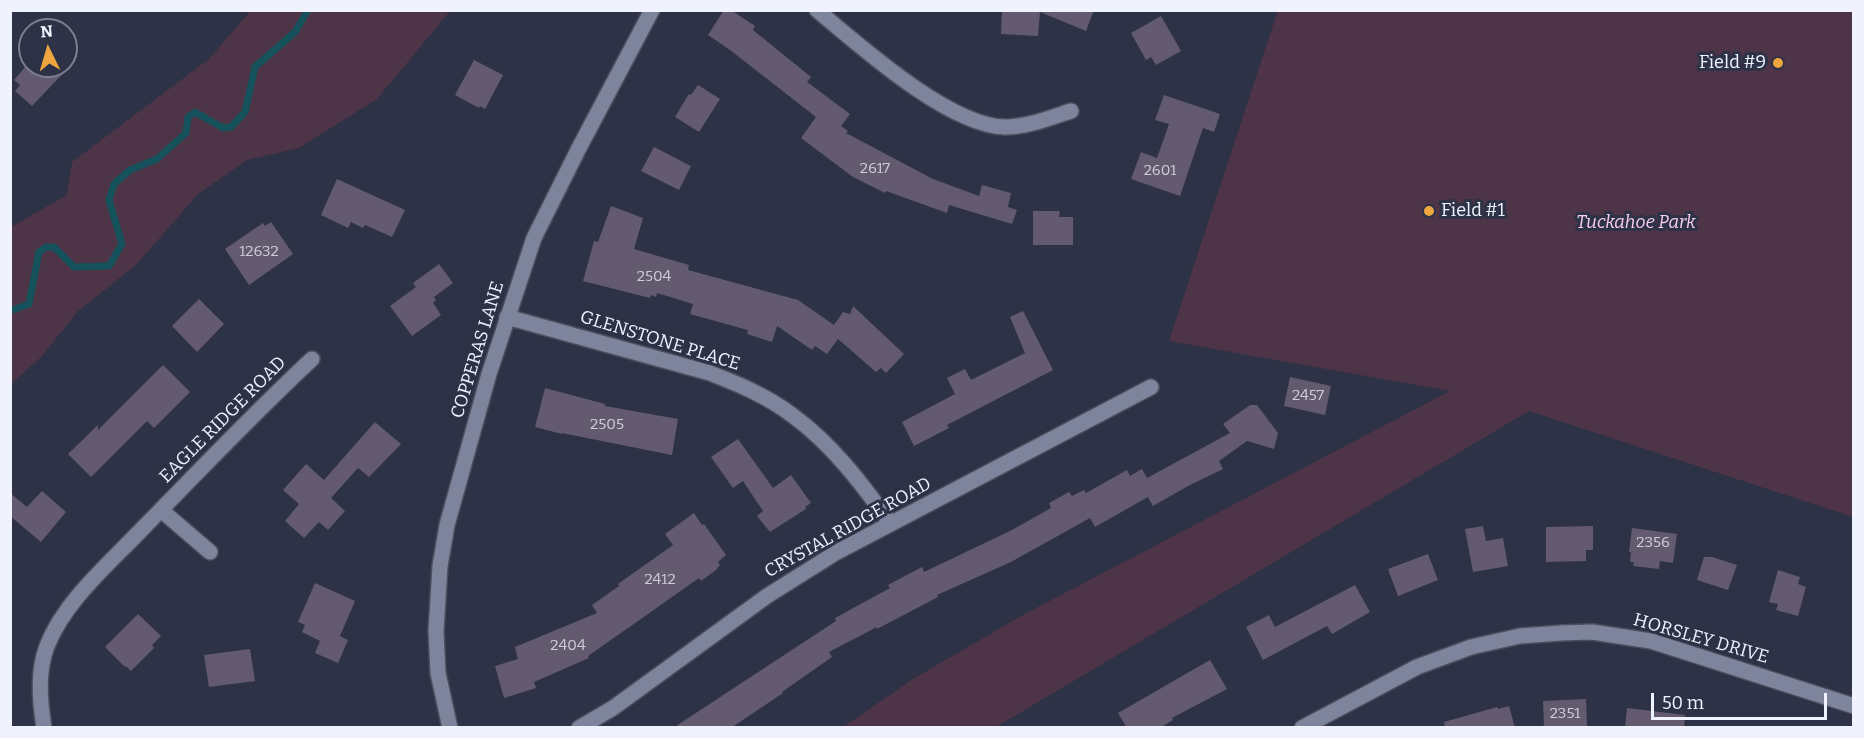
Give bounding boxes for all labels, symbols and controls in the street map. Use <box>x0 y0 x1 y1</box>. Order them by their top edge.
north arrow <box>18 18 78 78</box>
text: N <box>40 22 54 42</box>
place label: Field #9 <box>1699 52 1766 74</box>
marker: Field #9 <box>1771 56 1785 70</box>
house number: 2617 <box>860 160 890 178</box>
house number: 2601 <box>1144 162 1176 180</box>
place label: Field #1 <box>1441 200 1505 222</box>
marker: Field #1 <box>1422 204 1436 218</box>
park label: Tuckahoe Park <box>1576 212 1696 234</box>
house number: 12632 <box>239 243 279 261</box>
house number: 2504 <box>637 268 671 286</box>
street label: COPPERAS LANE <box>447 279 509 421</box>
street label: GLENSTONE PLACE <box>577 306 743 376</box>
street label: EAGLE RIDGE ROAD <box>155 352 291 488</box>
house number: 2457 <box>1292 387 1324 405</box>
house number: 2505 <box>590 416 624 434</box>
street label: CRYSTAL RIDGE ROAD <box>761 473 935 583</box>
house number: 2356 <box>1636 534 1670 552</box>
house number: 2412 <box>644 571 676 589</box>
street label: HORSLEY DRIVE <box>1631 609 1771 669</box>
house number: 2404 <box>550 637 586 655</box>
scale bar <box>1654 681 1830 719</box>
text: 50 m <box>1662 692 1704 714</box>
house number: 2351 <box>1550 705 1580 723</box>

